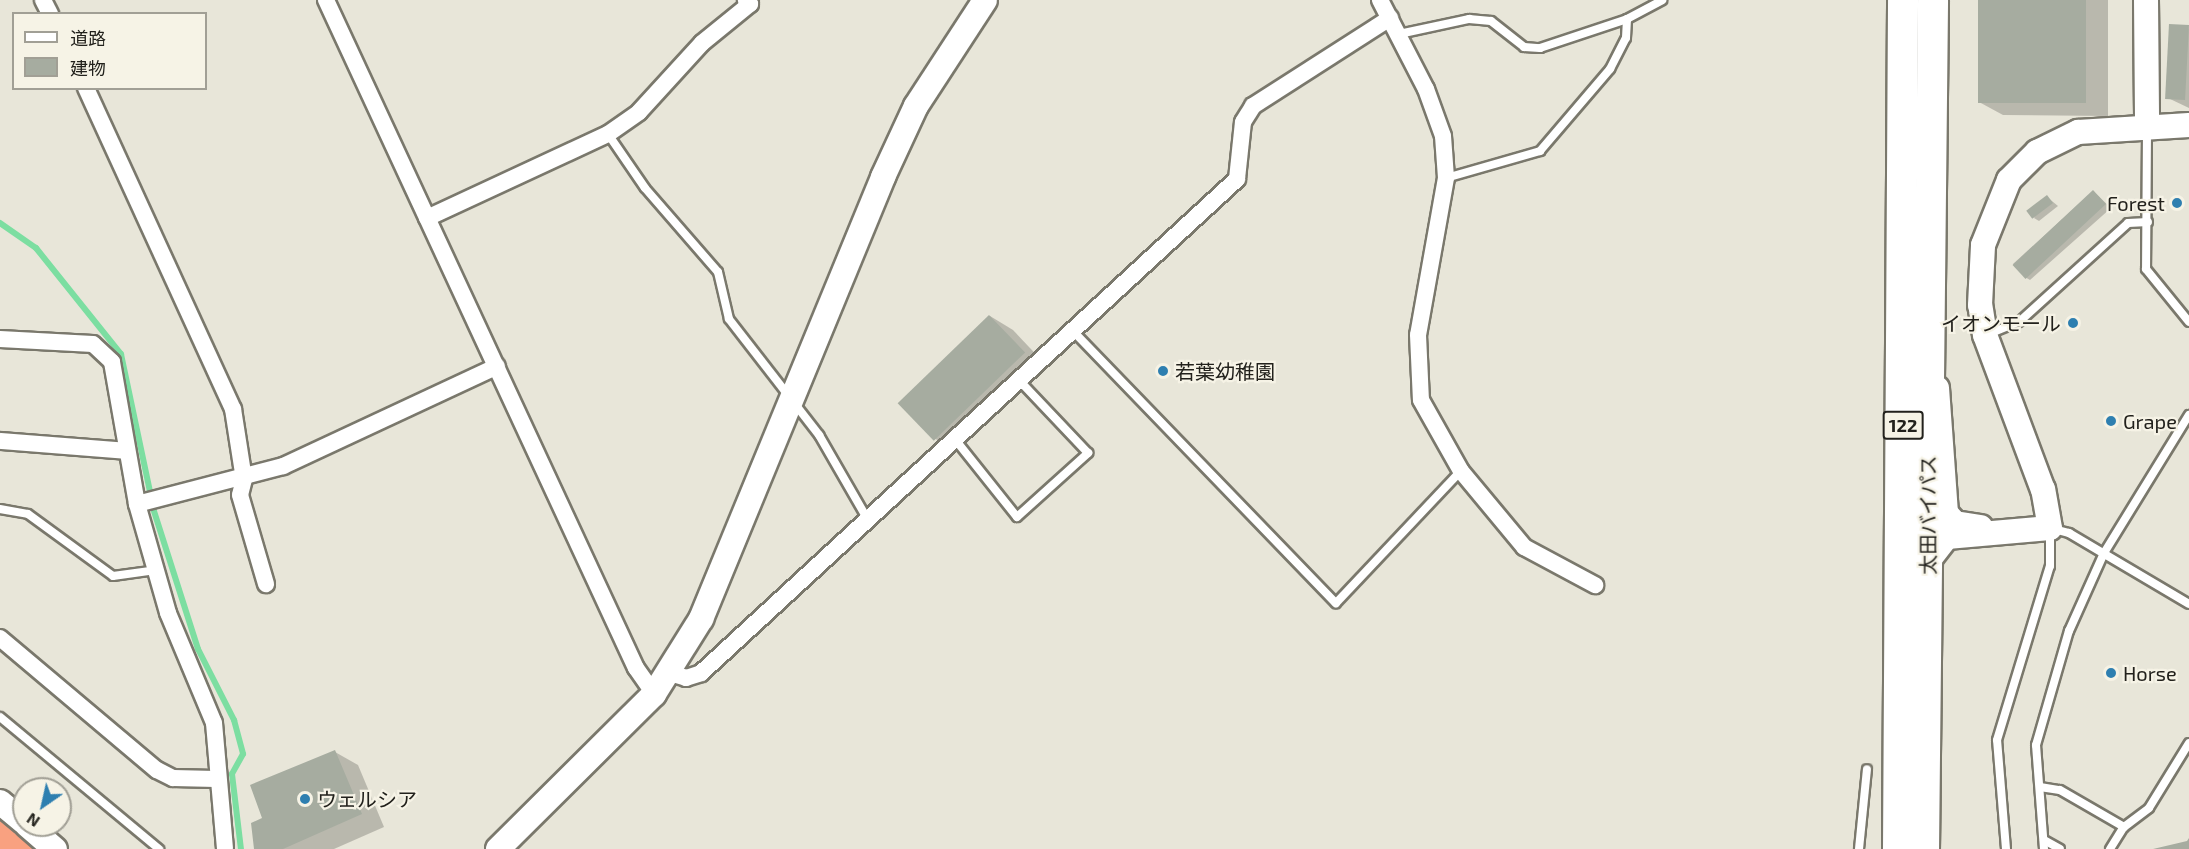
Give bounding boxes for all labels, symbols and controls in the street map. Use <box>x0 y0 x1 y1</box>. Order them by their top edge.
legend <box>12 12 207 90</box>
text: 道路 <box>70 27 106 49</box>
text: 建物 <box>70 57 106 79</box>
place label: Forest <box>2107 191 2165 215</box>
marker: Forest <box>2170 196 2184 210</box>
place label: イオンモール <box>1941 311 2061 335</box>
marker: イオンモール <box>2066 316 2080 330</box>
place label: 若葉幼稚園 <box>1175 359 1275 383</box>
marker: 若葉幼稚園 <box>1156 364 1170 378</box>
place label: Grape <box>2123 409 2177 433</box>
road number: 122 <box>1882 410 1924 440</box>
marker: Grape <box>2104 414 2118 428</box>
street label: 太田バイパス <box>1916 455 1940 575</box>
place label: Horse <box>2123 661 2177 685</box>
marker: Horse <box>2104 666 2118 680</box>
north arrow <box>12 777 72 837</box>
place label: ウェルシア <box>317 787 417 811</box>
marker: ウェルシア <box>298 792 312 806</box>
text: N <box>23 810 43 832</box>

